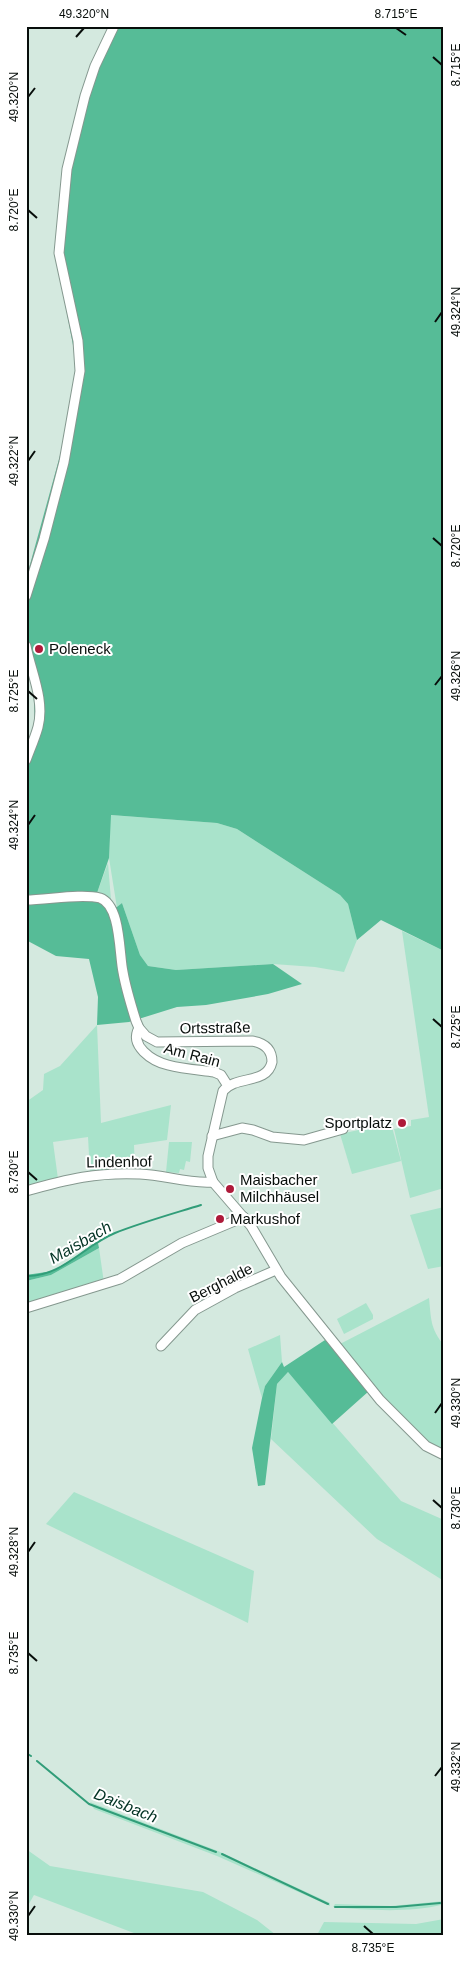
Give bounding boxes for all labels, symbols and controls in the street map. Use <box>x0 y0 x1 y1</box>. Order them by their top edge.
text: 49.320°N <box>59 7 109 21</box>
text: 8.715°E <box>375 7 417 21</box>
text: 8.715°E <box>449 44 463 86</box>
text: 49.320°N <box>7 72 21 122</box>
text: 8.720°E <box>7 189 21 231</box>
text: 49.324°N <box>449 287 463 337</box>
text: 49.322°N <box>7 436 21 486</box>
text: 8.720°E <box>449 525 463 567</box>
place label: Poleneck <box>49 640 111 657</box>
marker: Poleneck <box>33 643 45 655</box>
text: 49.326°N <box>449 651 463 701</box>
text: 8.725°E <box>7 670 21 712</box>
text: 49.324°N <box>7 800 21 850</box>
text: 8.725°E <box>449 1006 463 1048</box>
street label: Ortsstraße <box>179 1018 251 1037</box>
street label: Am Rain <box>162 1039 222 1070</box>
place label: Sportplatz <box>324 1114 392 1131</box>
marker: Sportplatz <box>396 1117 408 1129</box>
text: 8.730°E <box>7 1151 21 1193</box>
street label: Lindenhof <box>86 1152 153 1171</box>
place label: Maisbacher Milchhäusel <box>240 1171 319 1205</box>
marker: Maisbacher Milchhäusel <box>224 1183 236 1195</box>
place label: Markushof <box>230 1210 301 1227</box>
marker: Markushof <box>214 1213 226 1225</box>
water label: Maisbach <box>46 1218 114 1267</box>
street label: Berghalde <box>186 1259 255 1306</box>
text: 49.330°N <box>449 1378 463 1428</box>
text: 8.730°E <box>449 1487 463 1529</box>
text: 49.328°N <box>7 1527 21 1577</box>
text: 8.735°E <box>7 1632 21 1674</box>
text: 49.332°N <box>449 1742 463 1792</box>
water label: Daisbach <box>92 1785 160 1826</box>
text: 49.330°N <box>7 1891 21 1941</box>
text: 8.735°E <box>352 1941 394 1955</box>

